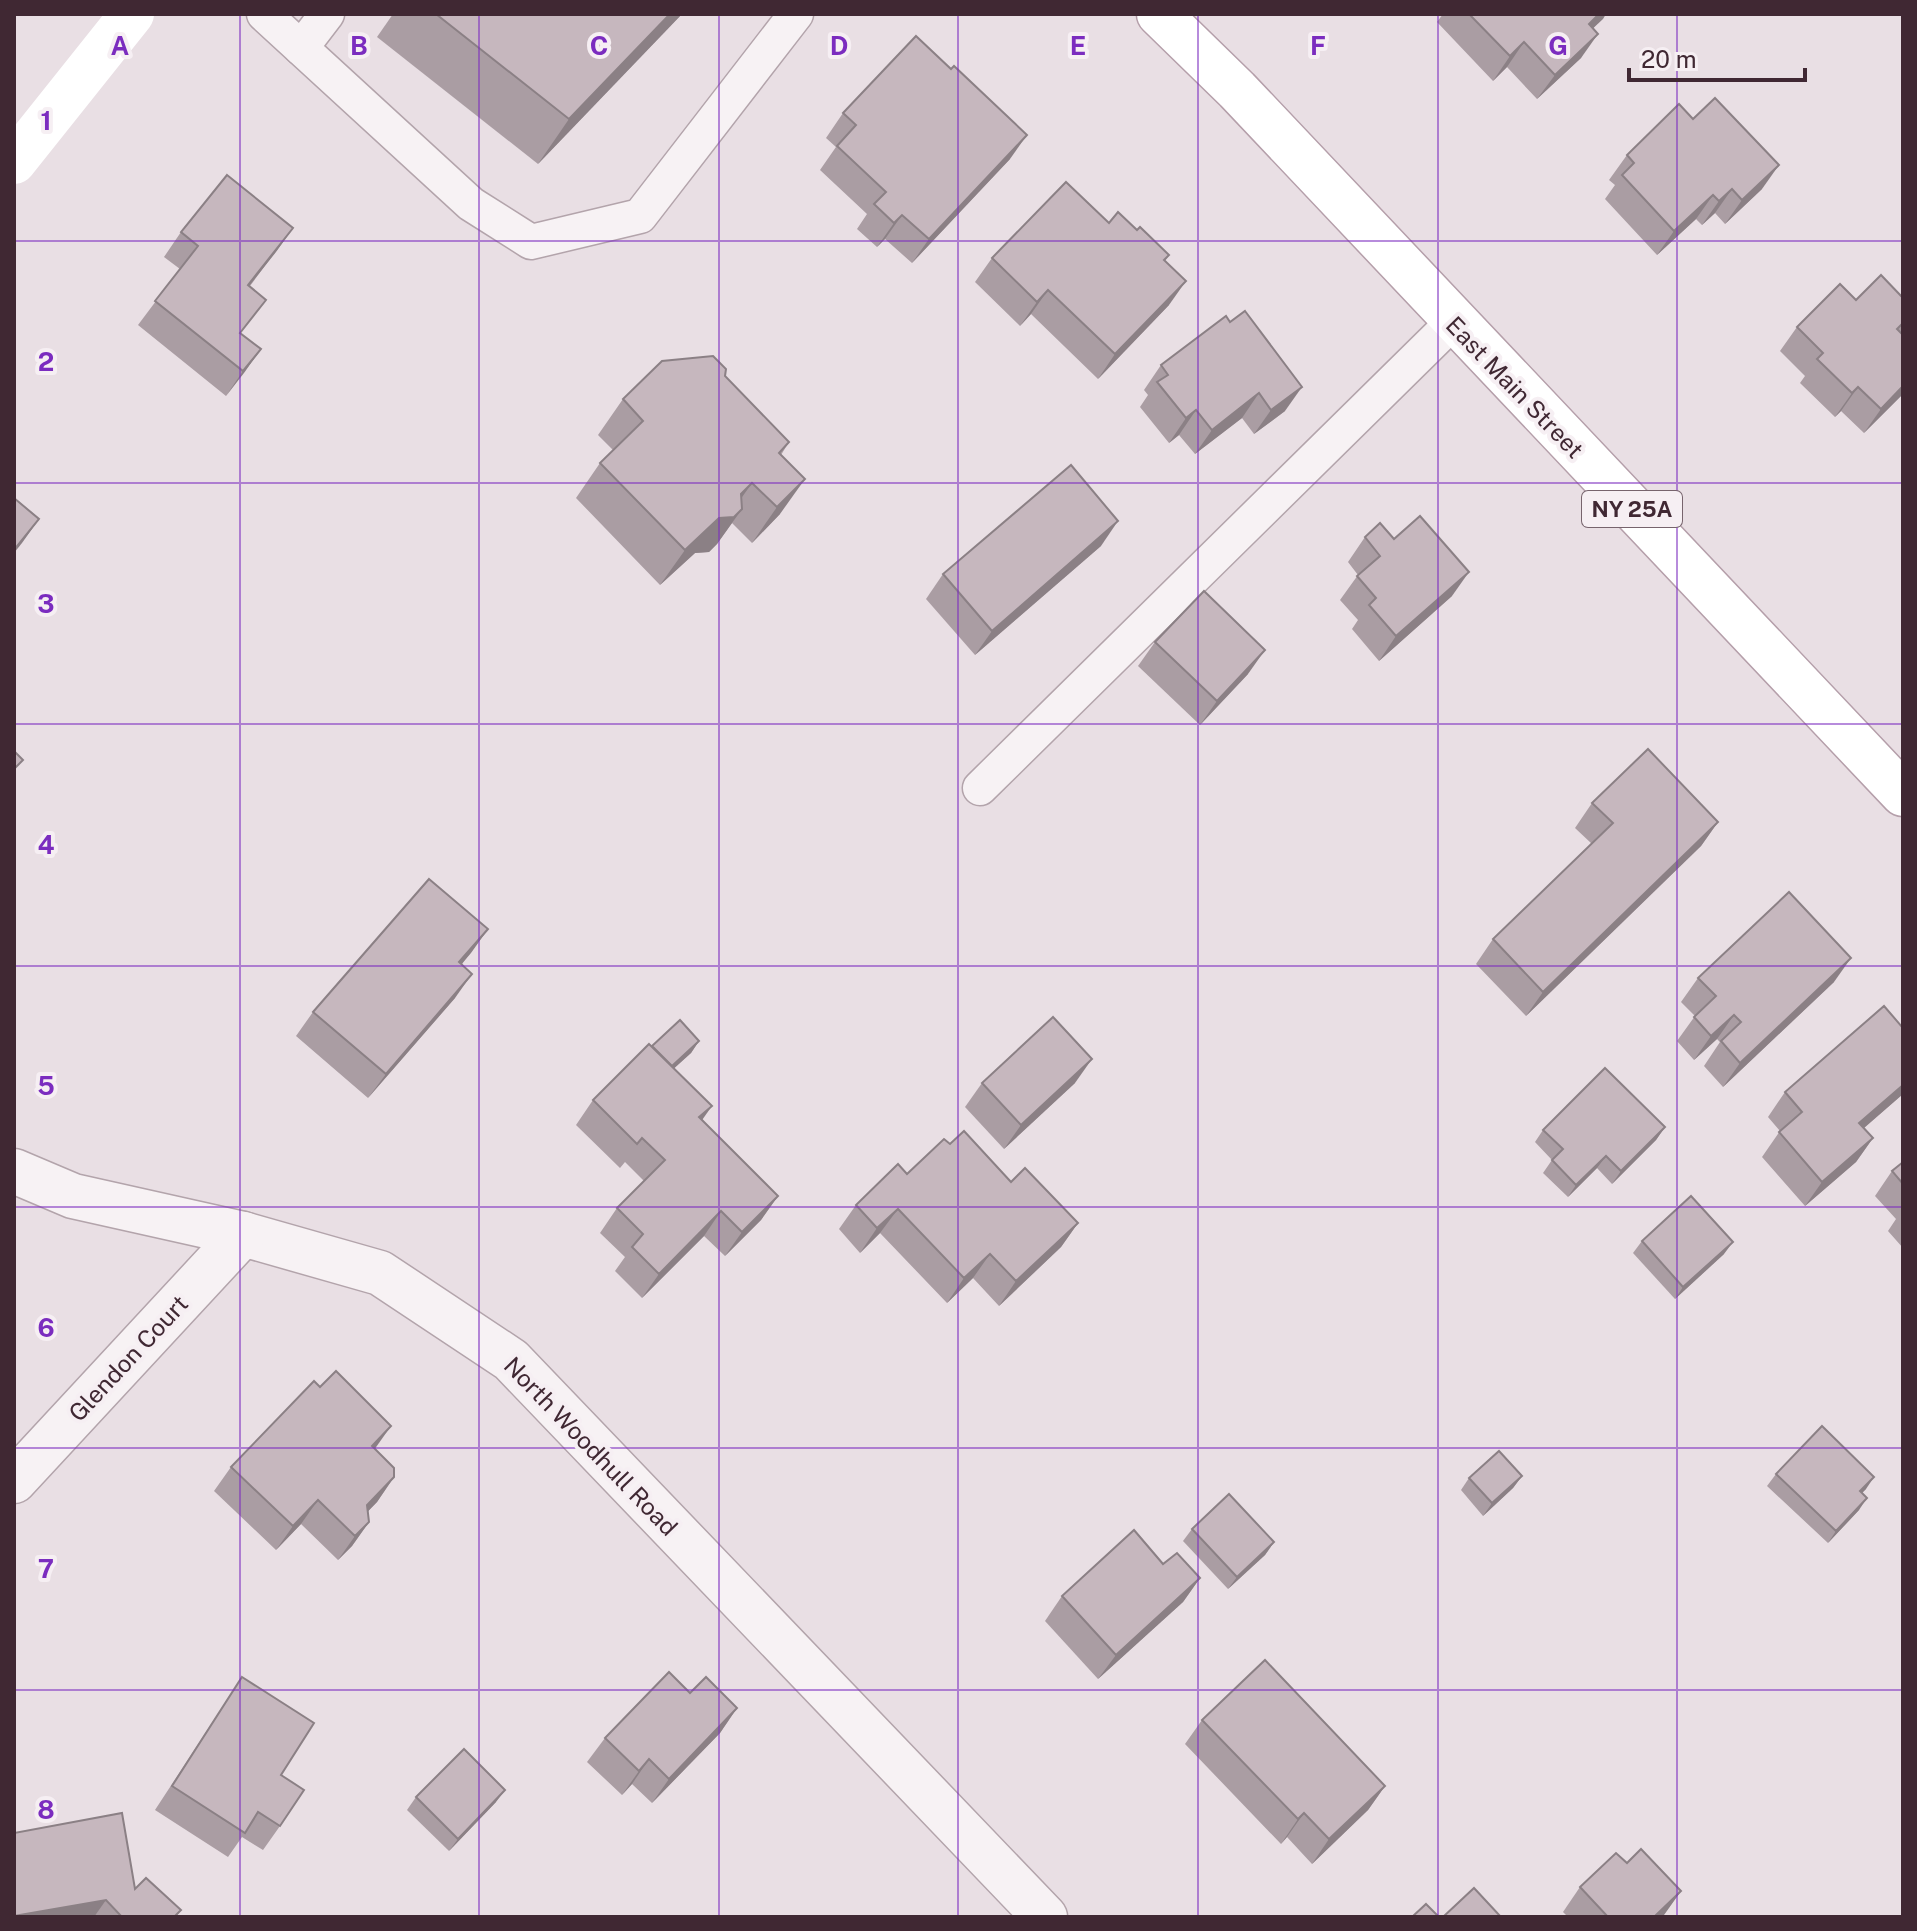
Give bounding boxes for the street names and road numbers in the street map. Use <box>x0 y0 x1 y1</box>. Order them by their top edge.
street label: East Main Street <box>1441 311 1589 463</box>
road number: NY 25A <box>1582 491 1682 527</box>
street label: Glendon Court <box>63 1289 193 1427</box>
street label: North Woodhull Road <box>499 1351 683 1541</box>

